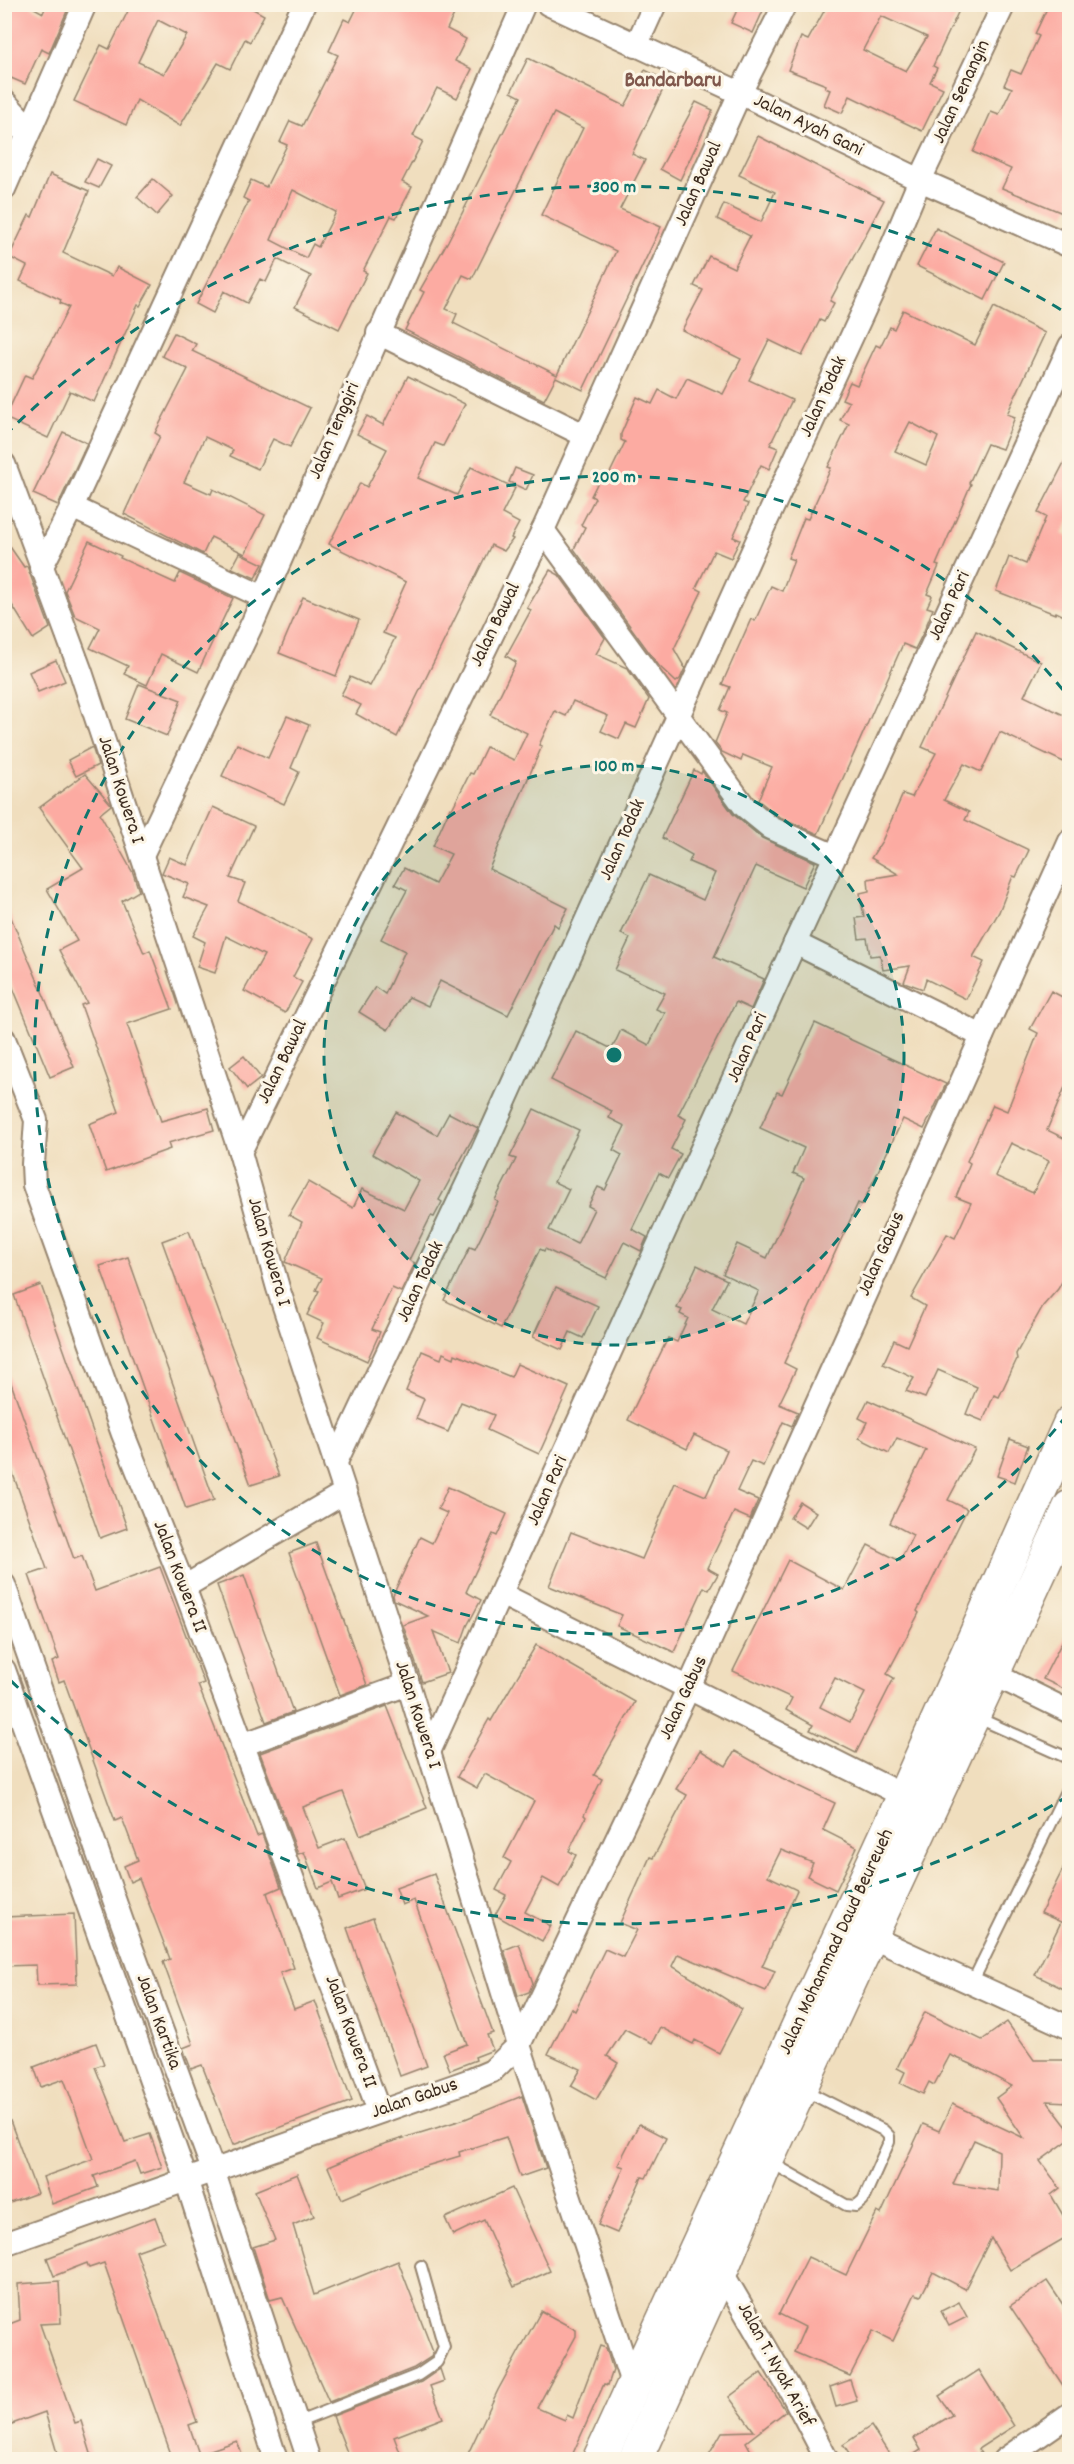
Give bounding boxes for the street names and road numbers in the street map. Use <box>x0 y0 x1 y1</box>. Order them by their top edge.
street label: Jalan Senangin <box>926 35 998 149</box>
street label: Jalan Ayah Gani <box>748 87 868 165</box>
street label: Jalan Bawal <box>668 137 730 231</box>
street label: Jalan Todak <box>793 352 855 442</box>
street label: Jalan Tenggiri <box>302 378 368 484</box>
street label: Jalan Pari <box>922 566 979 646</box>
street label: Jalan Bawal <box>464 578 529 672</box>
street label: Jalan Kowera I <box>89 732 151 848</box>
street label: Jalan Todak <box>593 795 653 885</box>
street label: Jalan Pari <box>720 1008 776 1088</box>
street label: Jalan Bawal <box>251 1015 316 1109</box>
street label: Jalan Kowera I <box>239 1194 297 1310</box>
street label: Jalan Gabus <box>851 1207 913 1301</box>
street label: Jalan Todak <box>390 1237 452 1327</box>
street label: Jalan Pari <box>520 1451 576 1531</box>
street label: Jalan Kowera II <box>145 1517 213 1637</box>
street label: Jalan Gabus <box>652 1651 716 1745</box>
street label: Jalan Kowera I <box>386 1657 448 1773</box>
street label: Jalan Mohammad Daud Beureueh <box>772 1824 902 2060</box>
street label: Jalan Kartika <box>128 1971 188 2074</box>
street label: Jalan Kowera II <box>317 1972 383 2092</box>
street label: Jalan Gabus <box>368 2071 462 2127</box>
street label: Jalan T. Nyak Arief <box>729 2298 821 2433</box>

